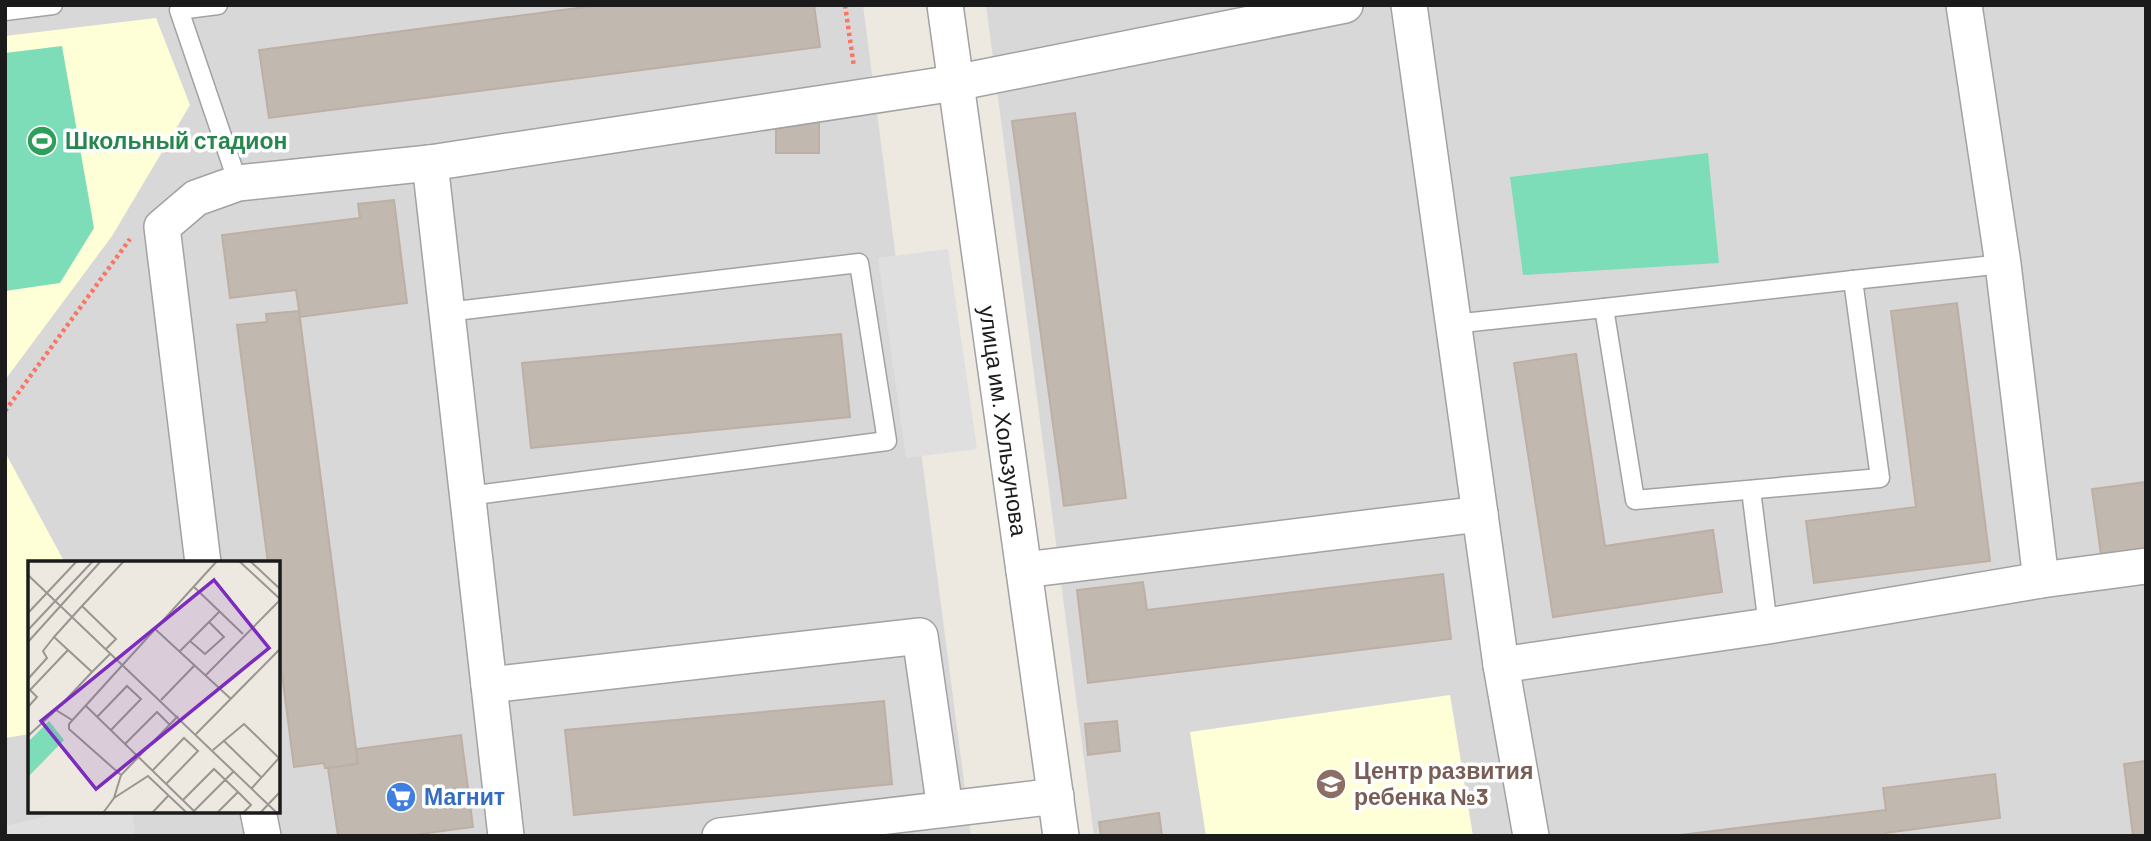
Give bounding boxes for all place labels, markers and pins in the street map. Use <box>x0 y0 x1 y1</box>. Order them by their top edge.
sports icon: Школьный стадион <box>25 124 59 158</box>
place label: Школьный стадион <box>65 126 287 154</box>
place label: Центр развития ребенка №3 <box>1354 756 1533 810</box>
school or university icon: Центр развития ребенка №3 <box>1314 767 1348 801</box>
supermarket icon: Магнит <box>384 780 418 814</box>
place label: Магнит <box>424 782 505 810</box>

